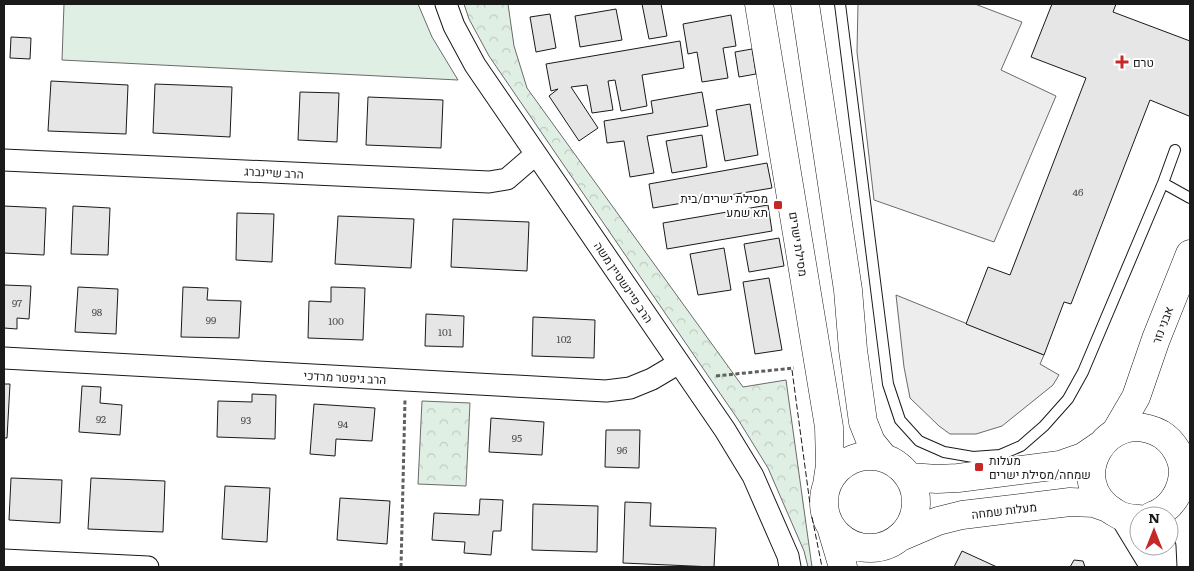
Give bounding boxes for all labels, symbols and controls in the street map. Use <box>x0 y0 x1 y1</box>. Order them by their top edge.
place label: טרם <box>1133 53 1154 71</box>
marker: טרם <box>1115 55 1129 69</box>
street label: הרב שיינברג <box>244 161 304 183</box>
house number: 46 <box>1073 184 1084 199</box>
place label: מסילת ישרים/בית תא שמע <box>680 189 768 221</box>
marker: מסילת ישרים/בית תא שמע <box>772 199 784 211</box>
street label: מסילת ישרים <box>785 210 813 278</box>
street label: הרב פיינשטיין משה <box>590 238 658 326</box>
house number: 97 <box>12 295 22 310</box>
street label: אבני נזר <box>1147 303 1177 346</box>
house number: 98 <box>92 304 103 319</box>
house number: 99 <box>206 312 216 327</box>
house number: 100 <box>328 313 344 328</box>
house number: 101 <box>438 324 452 339</box>
house number: 102 <box>557 331 571 346</box>
street label: הרב גיפטר מרדכי <box>303 366 387 388</box>
house number: 92 <box>96 411 106 426</box>
house number: 93 <box>241 412 251 427</box>
house number: 94 <box>338 416 349 431</box>
house number: 95 <box>512 430 522 445</box>
house number: 96 <box>617 442 628 457</box>
place label: מעלות שמחה/מסילת ישרים <box>989 451 1091 483</box>
marker: מעלות שמחה/מסילת ישרים <box>973 461 985 473</box>
street label: מעלות שמחה <box>970 497 1038 523</box>
north arrow <box>1129 506 1179 556</box>
text: N <box>1148 507 1160 527</box>

